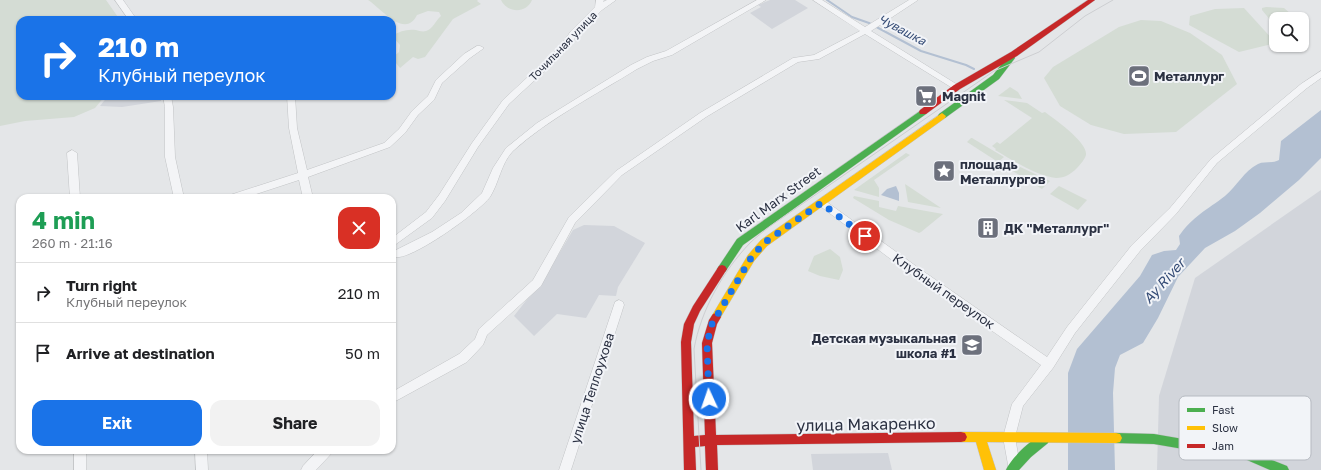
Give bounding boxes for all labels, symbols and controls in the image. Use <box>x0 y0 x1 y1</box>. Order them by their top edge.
street label: Точильная улица <box>526 8 599 83</box>
water label: Чувашка <box>876 11 930 49</box>
map controls <box>1269 12 1309 52</box>
button: search <box>1269 12 1309 52</box>
text: 210 m <box>98 30 179 63</box>
icon: right <box>32 32 84 84</box>
sports icon: Металлург <box>1126 63 1152 89</box>
text: Клубный переулок <box>98 64 266 86</box>
place label: Металлург <box>1154 68 1224 84</box>
supermarket icon: Magnit <box>913 83 939 109</box>
place label: Magnit <box>942 88 986 104</box>
place label: площадь Металлургов <box>960 156 1046 187</box>
place icon: площадь Металлургов <box>931 158 957 184</box>
street label: Karl Marx Street <box>732 163 824 235</box>
text: 4 min <box>32 205 95 234</box>
button: close <box>338 207 380 249</box>
building icon: ДК "Металлург" <box>975 215 1001 241</box>
pin <box>848 219 882 253</box>
place label: ДК "Металлург" <box>1004 220 1109 236</box>
icon: arrive <box>854 225 876 247</box>
text: 260 m · 21:16 <box>32 235 113 251</box>
street label: Клубный переулок <box>890 250 999 333</box>
water label: Ay River <box>1139 253 1190 307</box>
text: Turn right <box>66 276 137 294</box>
icon: right <box>32 282 54 304</box>
text: 210 m <box>338 284 380 302</box>
text: Клубный переулок <box>66 294 187 310</box>
place label: Детская музыкальная школа #1 <box>812 330 956 361</box>
street label: улица Теплоухова <box>567 331 617 445</box>
school or university icon: Детская музыкальная школа #1 <box>959 332 985 358</box>
icon: arrive <box>32 342 54 364</box>
text: Arrive at destination <box>66 344 215 362</box>
text: 50 m <box>345 344 380 362</box>
position arrow <box>688 378 730 420</box>
legend <box>1179 396 1311 460</box>
button: Exit <box>32 400 202 446</box>
button: Share <box>210 400 380 446</box>
text: Fast <box>1212 403 1235 416</box>
street label: улица Макаренко <box>796 413 936 435</box>
text: Slow <box>1212 421 1238 434</box>
text: Jam <box>1212 439 1234 452</box>

